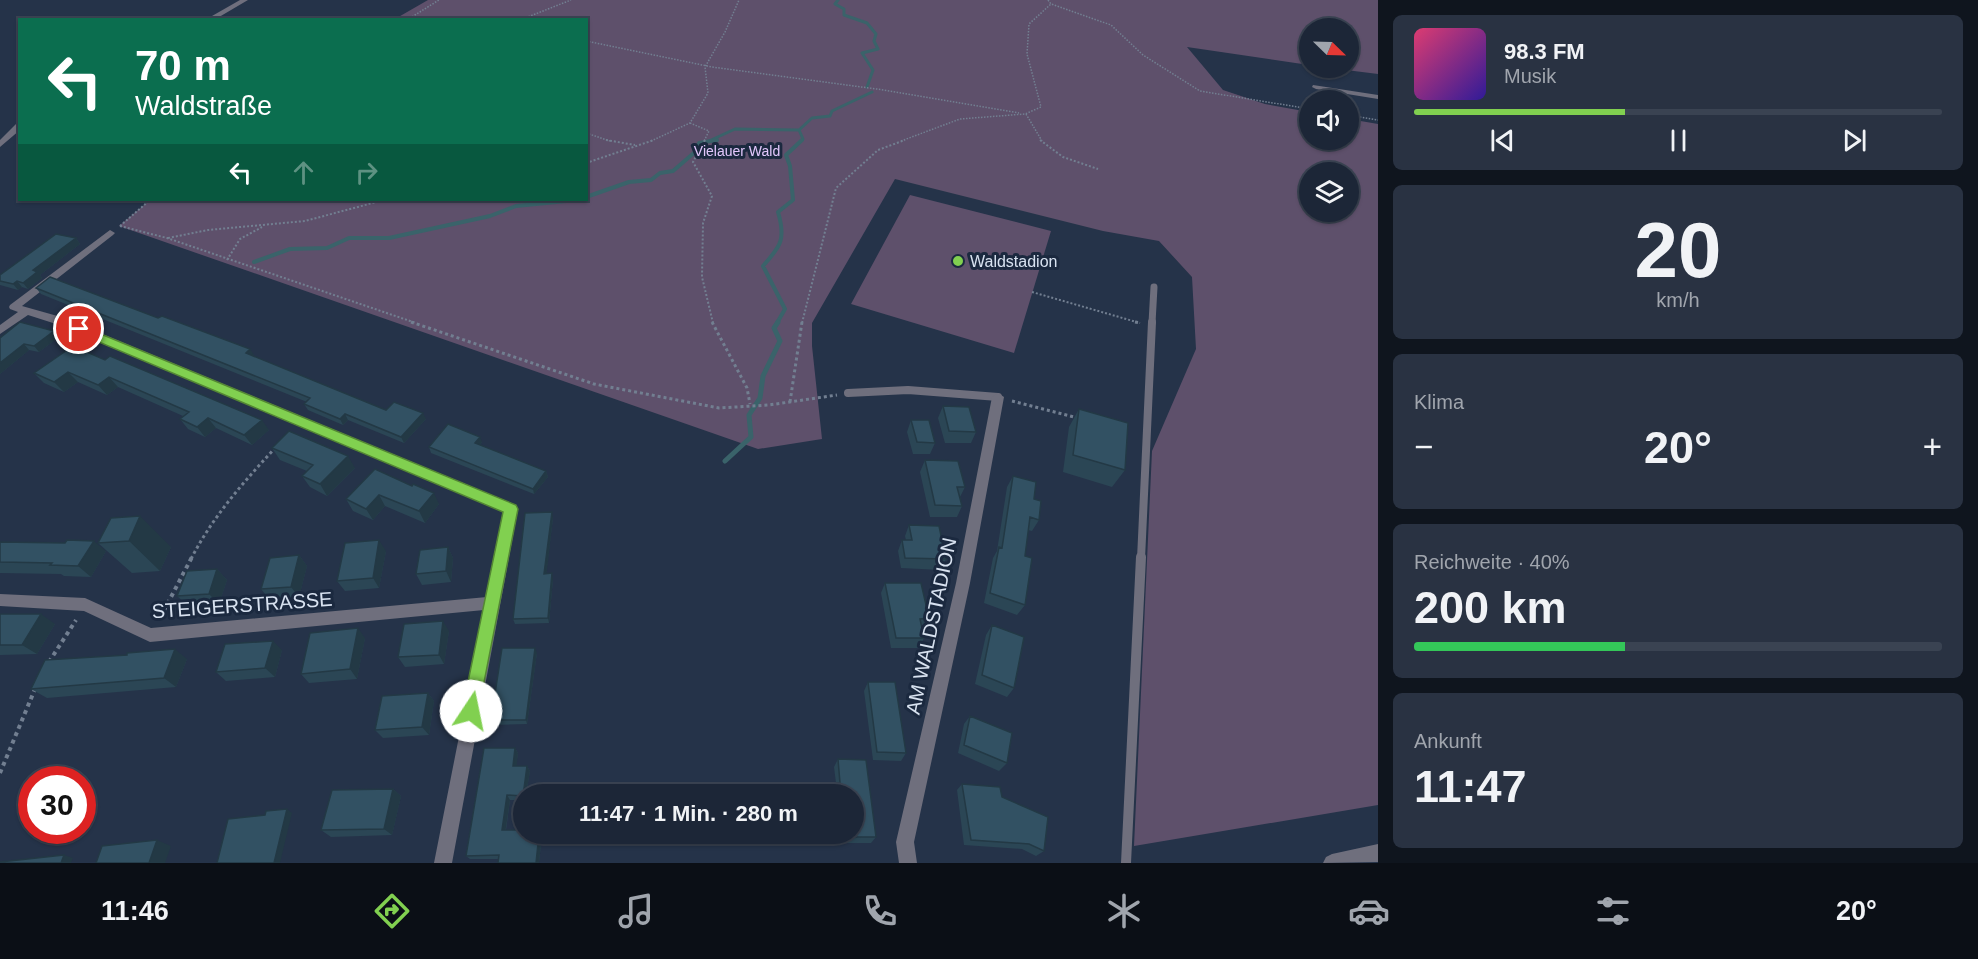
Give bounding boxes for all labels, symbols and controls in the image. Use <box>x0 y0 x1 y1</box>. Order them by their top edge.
north arrow <box>1299 18 1359 78</box>
map controls <box>1299 18 1359 222</box>
text: 98.3 FM <box>1504 39 1585 64</box>
icon: left <box>36 42 114 120</box>
text: 70 m <box>135 42 231 89</box>
text: Musik <box>1504 65 1556 87</box>
button: sound <box>1299 90 1359 150</box>
text: Waldstraße <box>135 91 272 121</box>
icon: previous <box>1486 124 1519 157</box>
icon: pause <box>1662 124 1695 157</box>
icon: next <box>1838 124 1871 157</box>
park label: Vielauer Wald <box>694 143 780 159</box>
icon: left <box>224 156 257 189</box>
icon: ahead <box>287 156 320 189</box>
icon: right <box>350 156 383 189</box>
button: layers <box>1299 162 1359 222</box>
text: 20 <box>1635 206 1721 294</box>
place label: Waldstadion <box>970 253 1057 270</box>
marker: Waldstadion <box>951 254 965 268</box>
text: km/h <box>1656 289 1700 311</box>
pin <box>53 303 104 354</box>
icon: arrive <box>62 312 95 345</box>
text: Klima <box>1414 391 1464 413</box>
text: 20° <box>1644 422 1712 473</box>
text: − <box>1414 428 1433 465</box>
text: + <box>1923 428 1942 465</box>
street label: AM WALDSTADION <box>902 536 960 716</box>
text: Reichweite · 40% <box>1414 551 1570 573</box>
text: 200 km <box>1414 582 1567 633</box>
street label: STEIGERSTRASSE <box>151 588 333 622</box>
position arrow <box>439 679 503 743</box>
text: Ankunft <box>1414 730 1482 752</box>
text: 11:47 <box>1414 761 1527 812</box>
speed limit sign: 30 <box>18 766 96 844</box>
text: 11:47 · 1 Min. · 280 m <box>579 801 798 826</box>
icon: directions <box>371 890 413 932</box>
icon: music <box>615 890 657 932</box>
icon: phone <box>859 890 901 932</box>
icon: climate <box>1103 890 1145 932</box>
icon: car <box>1348 890 1390 932</box>
icon: filters <box>1592 890 1634 932</box>
text: 11:46 <box>101 896 169 926</box>
text: 20° <box>1836 896 1877 926</box>

